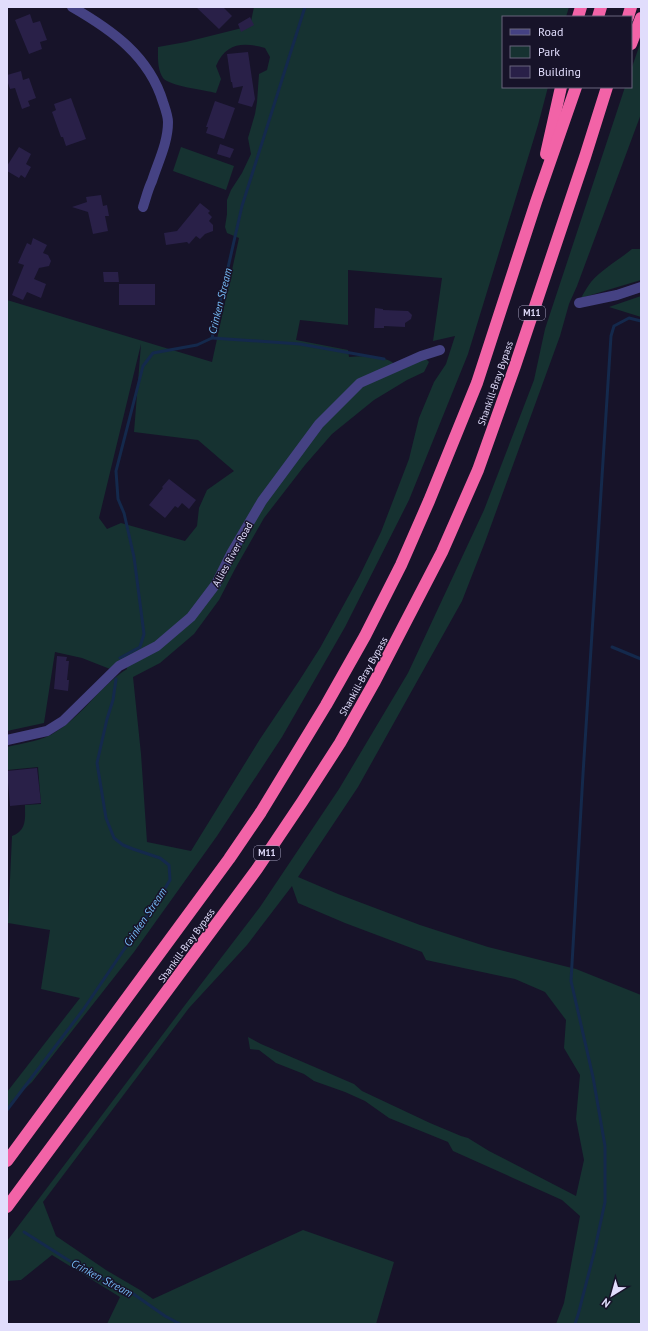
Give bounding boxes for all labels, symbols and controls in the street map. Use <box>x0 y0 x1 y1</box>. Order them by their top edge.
legend <box>502 16 632 88</box>
text: Road <box>538 24 563 39</box>
text: Park <box>538 44 560 59</box>
text: Building <box>538 64 581 79</box>
water label: Crinken Stream <box>205 266 235 336</box>
road number: M11 <box>519 306 545 320</box>
street label: Shankill-Bray Bypass <box>475 339 516 427</box>
street label: Allies River Road <box>209 520 256 589</box>
street label: Shankill-Bray Bypass <box>336 634 391 718</box>
road number: M11 <box>254 846 280 860</box>
water label: Crinken Stream <box>120 885 170 949</box>
street label: Shankill-Bray Bypass <box>155 906 218 985</box>
water label: Crinken Stream <box>69 1256 135 1300</box>
north arrow <box>592 1275 632 1315</box>
text: N <box>599 1295 613 1311</box>

